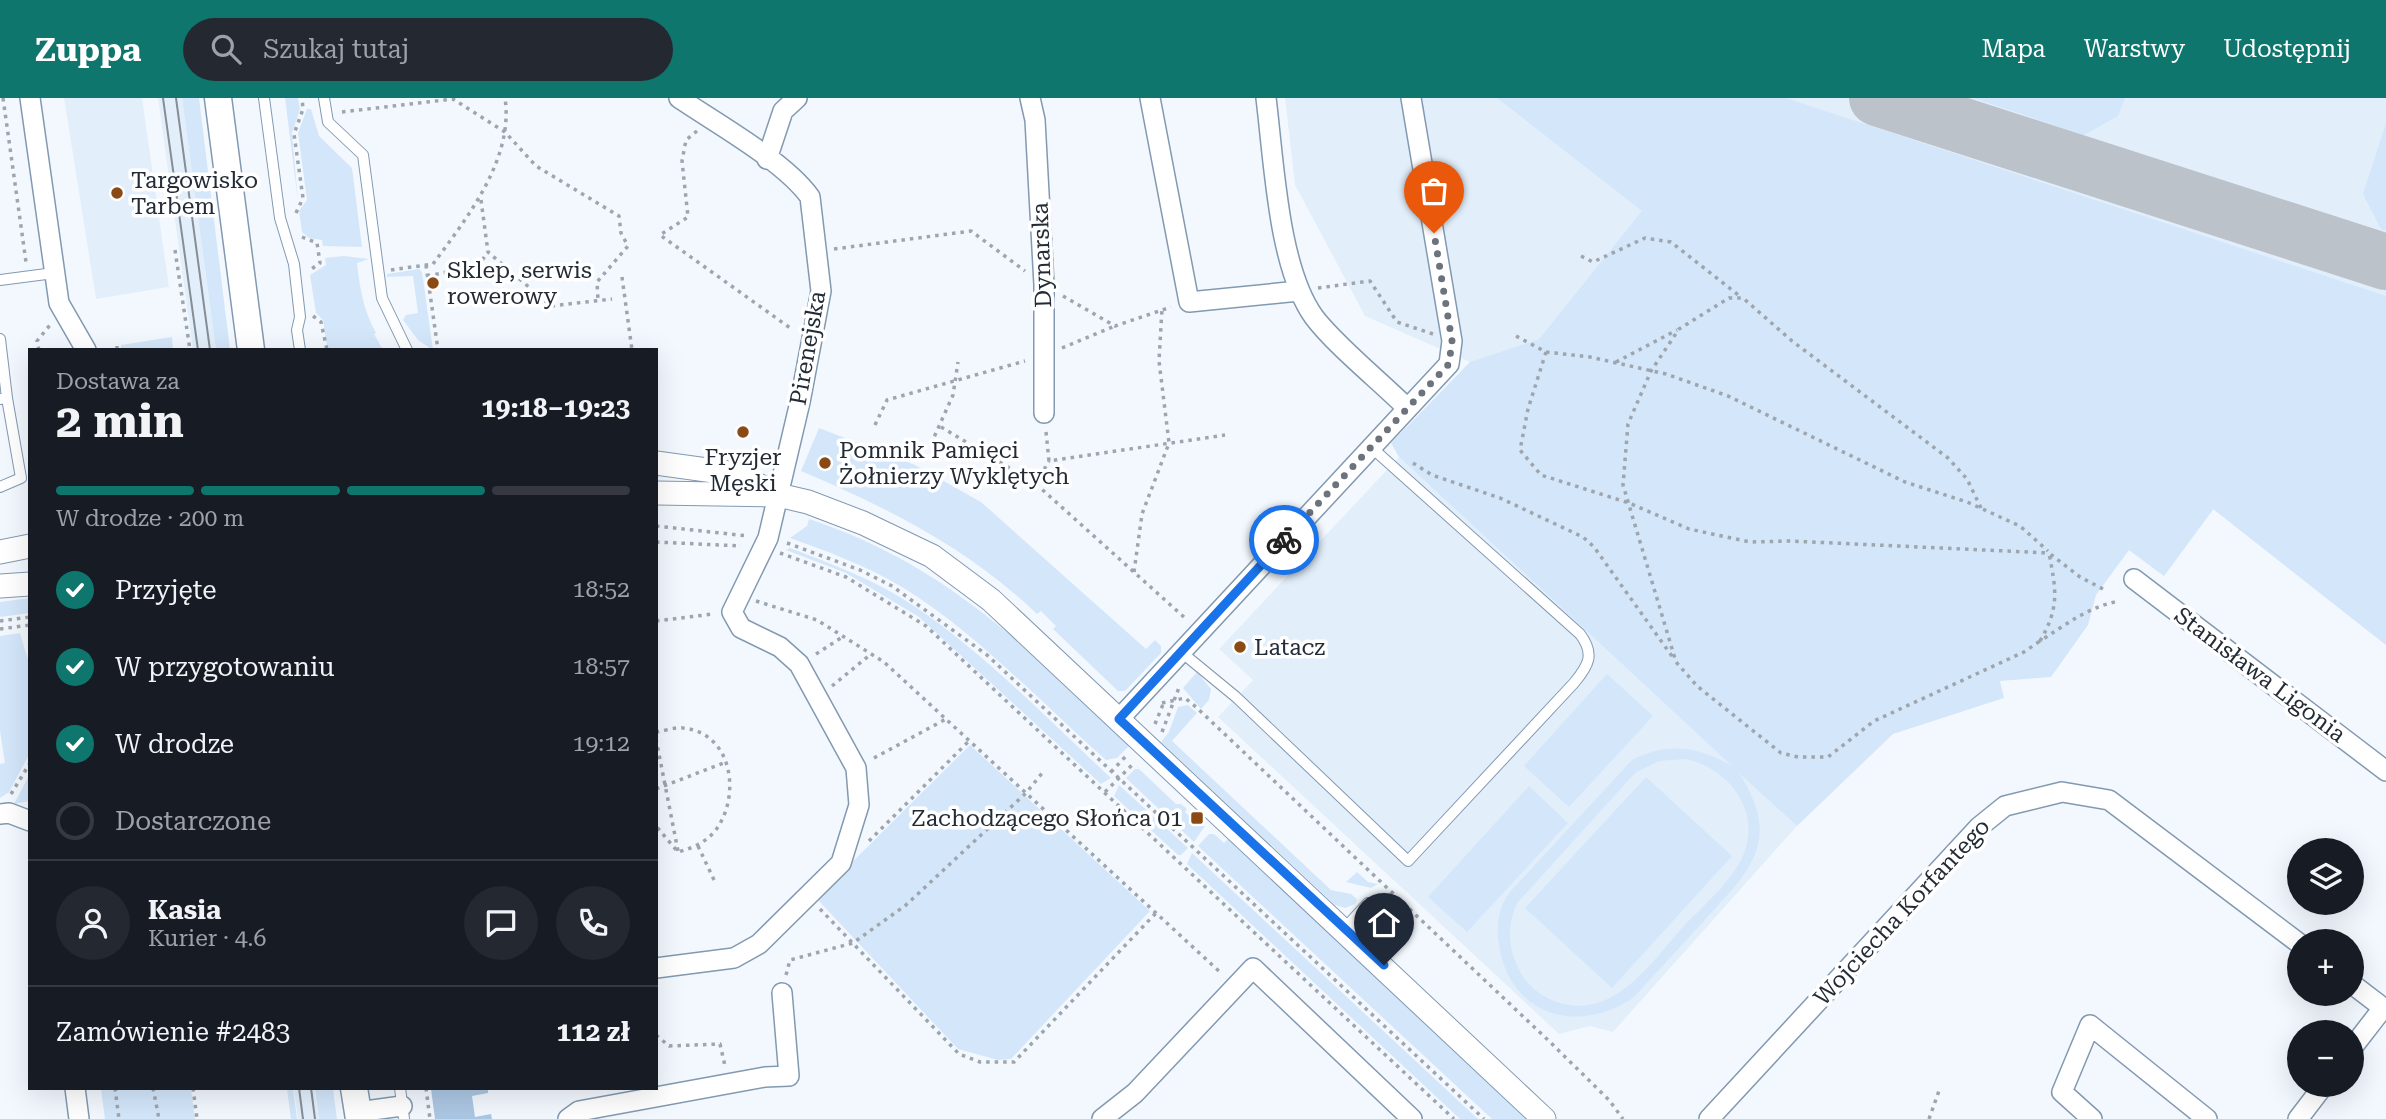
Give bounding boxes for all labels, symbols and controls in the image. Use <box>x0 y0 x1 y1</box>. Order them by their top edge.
search box <box>183 18 673 81</box>
text: Zuppa <box>35 30 141 69</box>
icon: search <box>207 30 245 68</box>
text: Szukaj tutaj <box>263 34 409 64</box>
text: Mapa <box>1982 35 2046 63</box>
text: Warstwy <box>2084 35 2185 63</box>
text: Udostępnij <box>2223 35 2351 63</box>
pin <box>1404 161 1464 233</box>
place label: Targowisko Tarbem <box>131 167 258 220</box>
icon: bag <box>1415 172 1453 210</box>
marker: Targowisko Tarbem <box>109 185 125 201</box>
street label: Dynarska <box>1027 201 1057 308</box>
place label: Sklep, serwis rowerowy <box>447 257 592 310</box>
marker: Sklep, serwis rowerowy <box>425 275 441 291</box>
street label: Pirenejska <box>785 288 831 407</box>
text: Dostawa za <box>56 368 180 395</box>
text: 19:18–19:23 <box>481 393 630 423</box>
text: 2 min <box>56 394 184 448</box>
marker: Fryzjer Męski <box>735 424 751 440</box>
place label: Pomnik Pamięci Żołnierzy Wyklętych <box>839 437 1070 490</box>
place label: Fryzjer Męski <box>704 444 782 497</box>
marker: Pomnik Pamięci Żołnierzy Wyklętych <box>817 455 833 471</box>
text: W drodze · 200 m <box>56 505 244 532</box>
courier <box>1249 505 1319 575</box>
icon: bike <box>1265 521 1303 559</box>
icon: check <box>56 571 94 609</box>
text: Przyjęte <box>115 575 217 605</box>
text: 18:52 <box>573 576 630 603</box>
street label: Stanisława Ligonia <box>2169 602 2351 749</box>
place label: Latacz <box>1254 634 1325 661</box>
marker: Latacz <box>1232 639 1248 655</box>
icon: check <box>56 648 94 686</box>
text: W przygotowaniu <box>115 652 335 682</box>
text: 18:57 <box>573 653 630 680</box>
icon: check <box>56 725 94 763</box>
text: W drodze <box>115 729 234 759</box>
text: 19:12 <box>573 730 630 757</box>
place label: Zachodzącego Słońca 01 <box>911 805 1183 832</box>
text: Dostarczone <box>115 806 271 836</box>
marker: Zachodzącego Słońca 01 <box>1189 810 1205 826</box>
street label: Wojciecha Korfantego <box>1808 813 1996 1011</box>
map controls <box>2287 838 2364 1097</box>
button: layers <box>2287 838 2364 915</box>
button: person <box>56 886 130 960</box>
button: chat <box>464 886 538 960</box>
button: phone <box>556 886 630 960</box>
pin <box>1354 893 1414 965</box>
text: Kasia <box>148 895 221 925</box>
icon: home <box>1365 904 1403 942</box>
text: Kurier · 4.6 <box>148 925 266 952</box>
button: + <box>2287 929 2364 1006</box>
text: Zamówienie #2483 <box>56 1017 290 1047</box>
text: 112 zł <box>557 1017 630 1047</box>
button: − <box>2287 1020 2364 1097</box>

